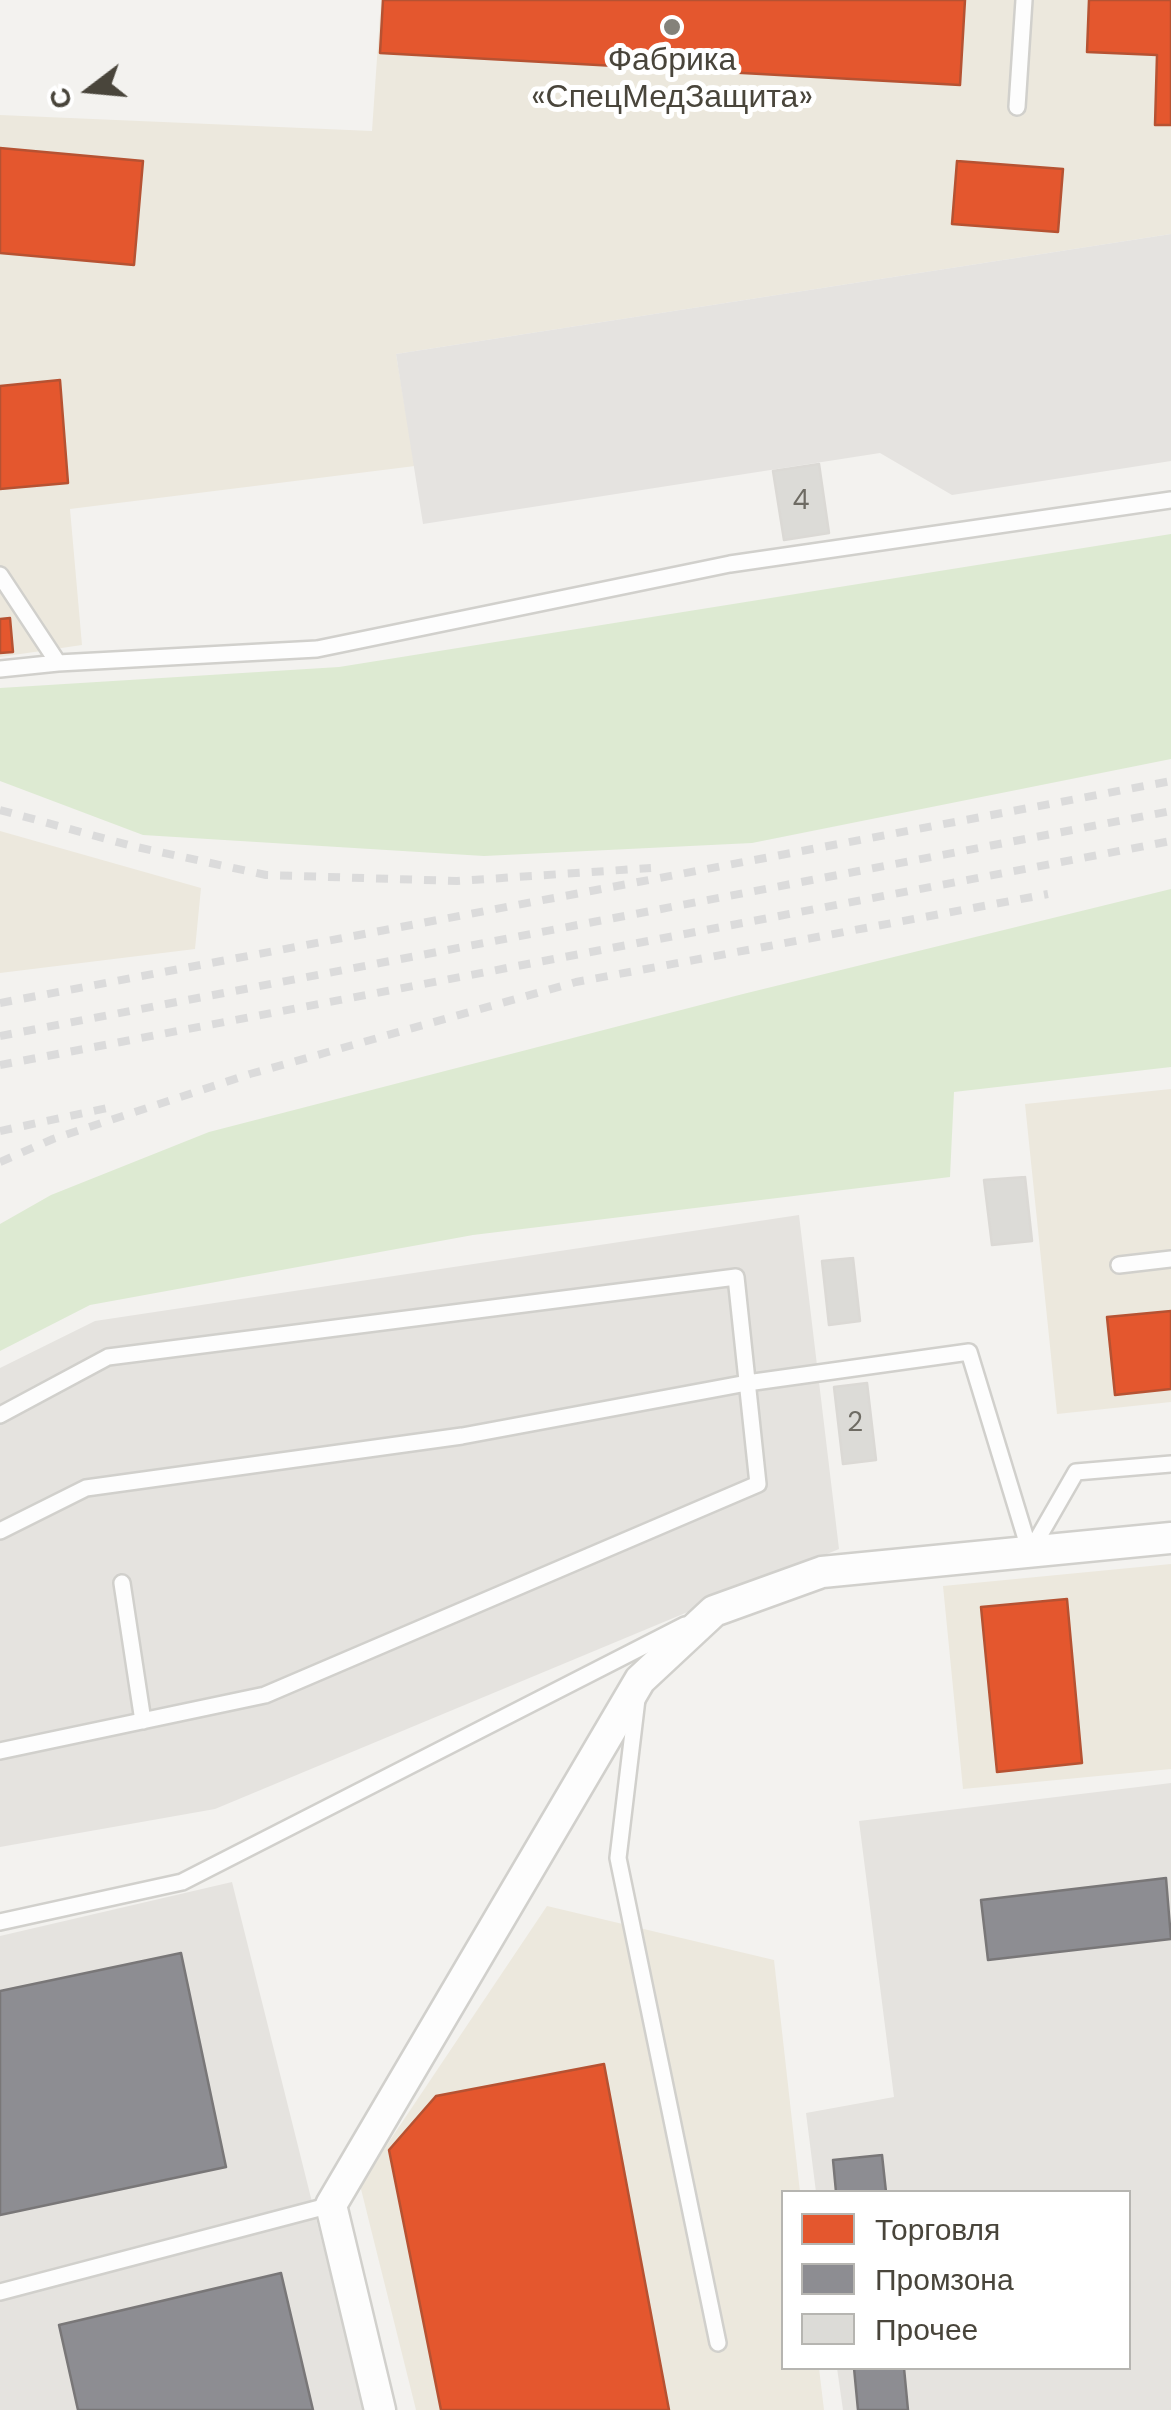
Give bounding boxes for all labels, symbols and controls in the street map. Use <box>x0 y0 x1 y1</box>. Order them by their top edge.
marker: Фабрика «СпецМедЗащита» <box>661 16 683 38</box>
north arrow <box>40 40 140 140</box>
place label: Фабрика «СпецМедЗащита» <box>531 43 813 118</box>
text: С <box>40 84 81 113</box>
house number: 4 <box>793 485 809 519</box>
house number: 2 <box>847 1407 863 1441</box>
legend <box>781 2190 1131 2370</box>
text: Торговля <box>875 2210 1000 2249</box>
text: Промзона <box>875 2260 1014 2299</box>
text: Прочее <box>875 2310 978 2349</box>

